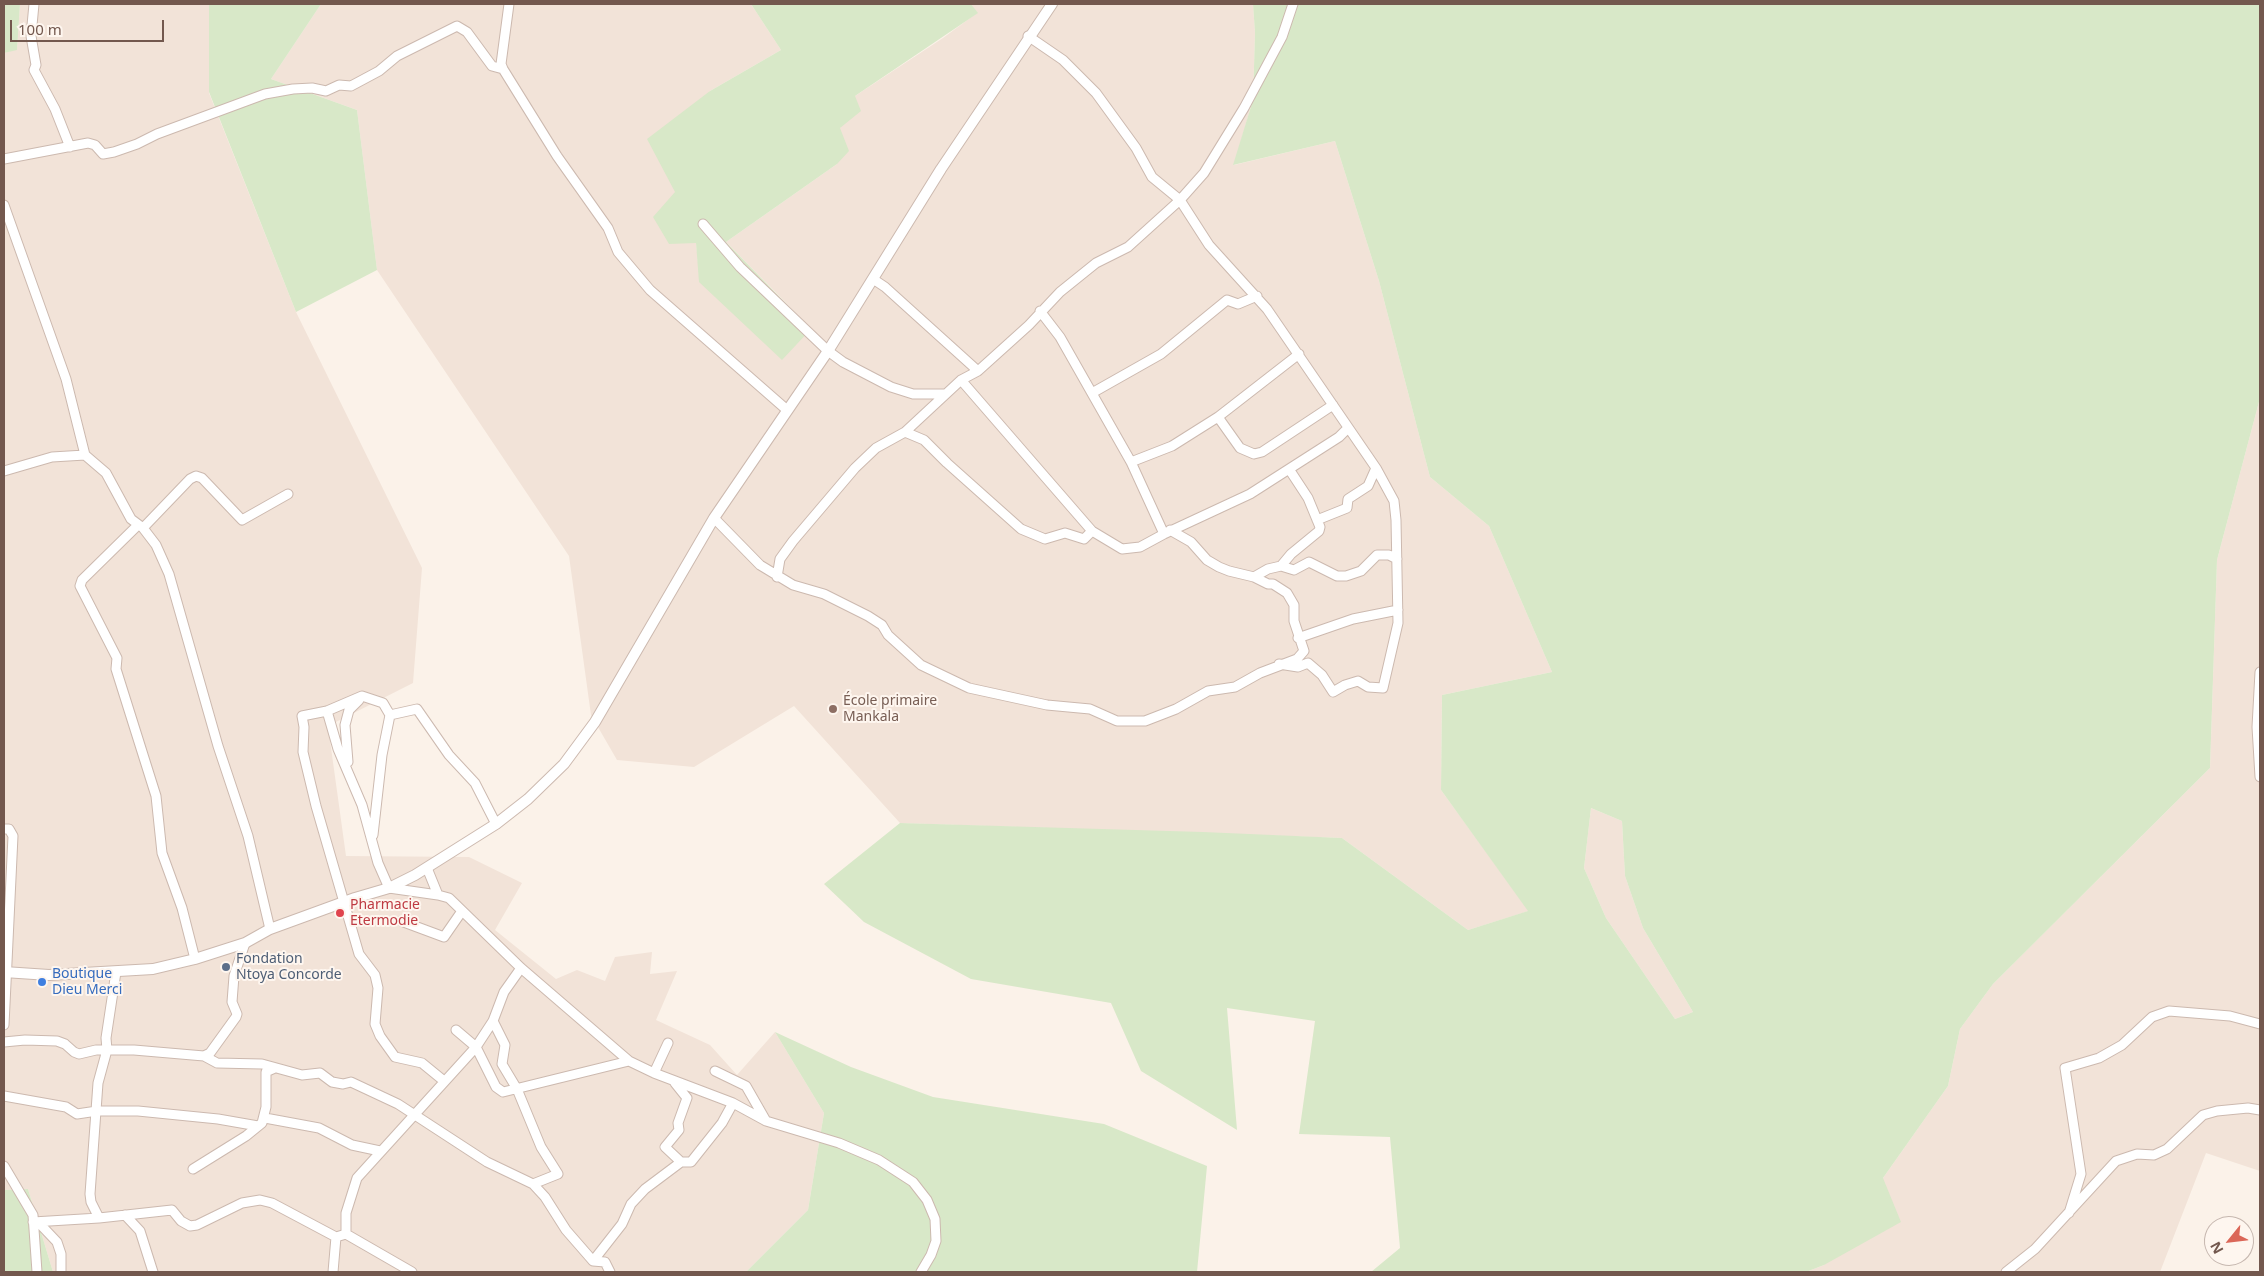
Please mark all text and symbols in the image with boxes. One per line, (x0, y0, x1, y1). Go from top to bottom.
scale bar (12, 10, 166, 42)
text: 100 m (18, 19, 62, 39)
place label: École primaire Mankala (843, 693, 937, 726)
marker: École primaire Mankala (827, 703, 839, 715)
place label: Pharmacie Etermodie (350, 897, 420, 930)
marker: Pharmacie Etermodie (334, 907, 346, 919)
place label: Fondation Ntoya Concorde (236, 951, 342, 984)
marker: Fondation Ntoya Concorde (220, 961, 232, 973)
place label: Boutique Dieu Merci (52, 966, 122, 999)
marker: Boutique Dieu Merci (36, 976, 48, 988)
north arrow (2204, 1216, 2254, 1266)
text: N (2205, 1238, 2227, 1258)

